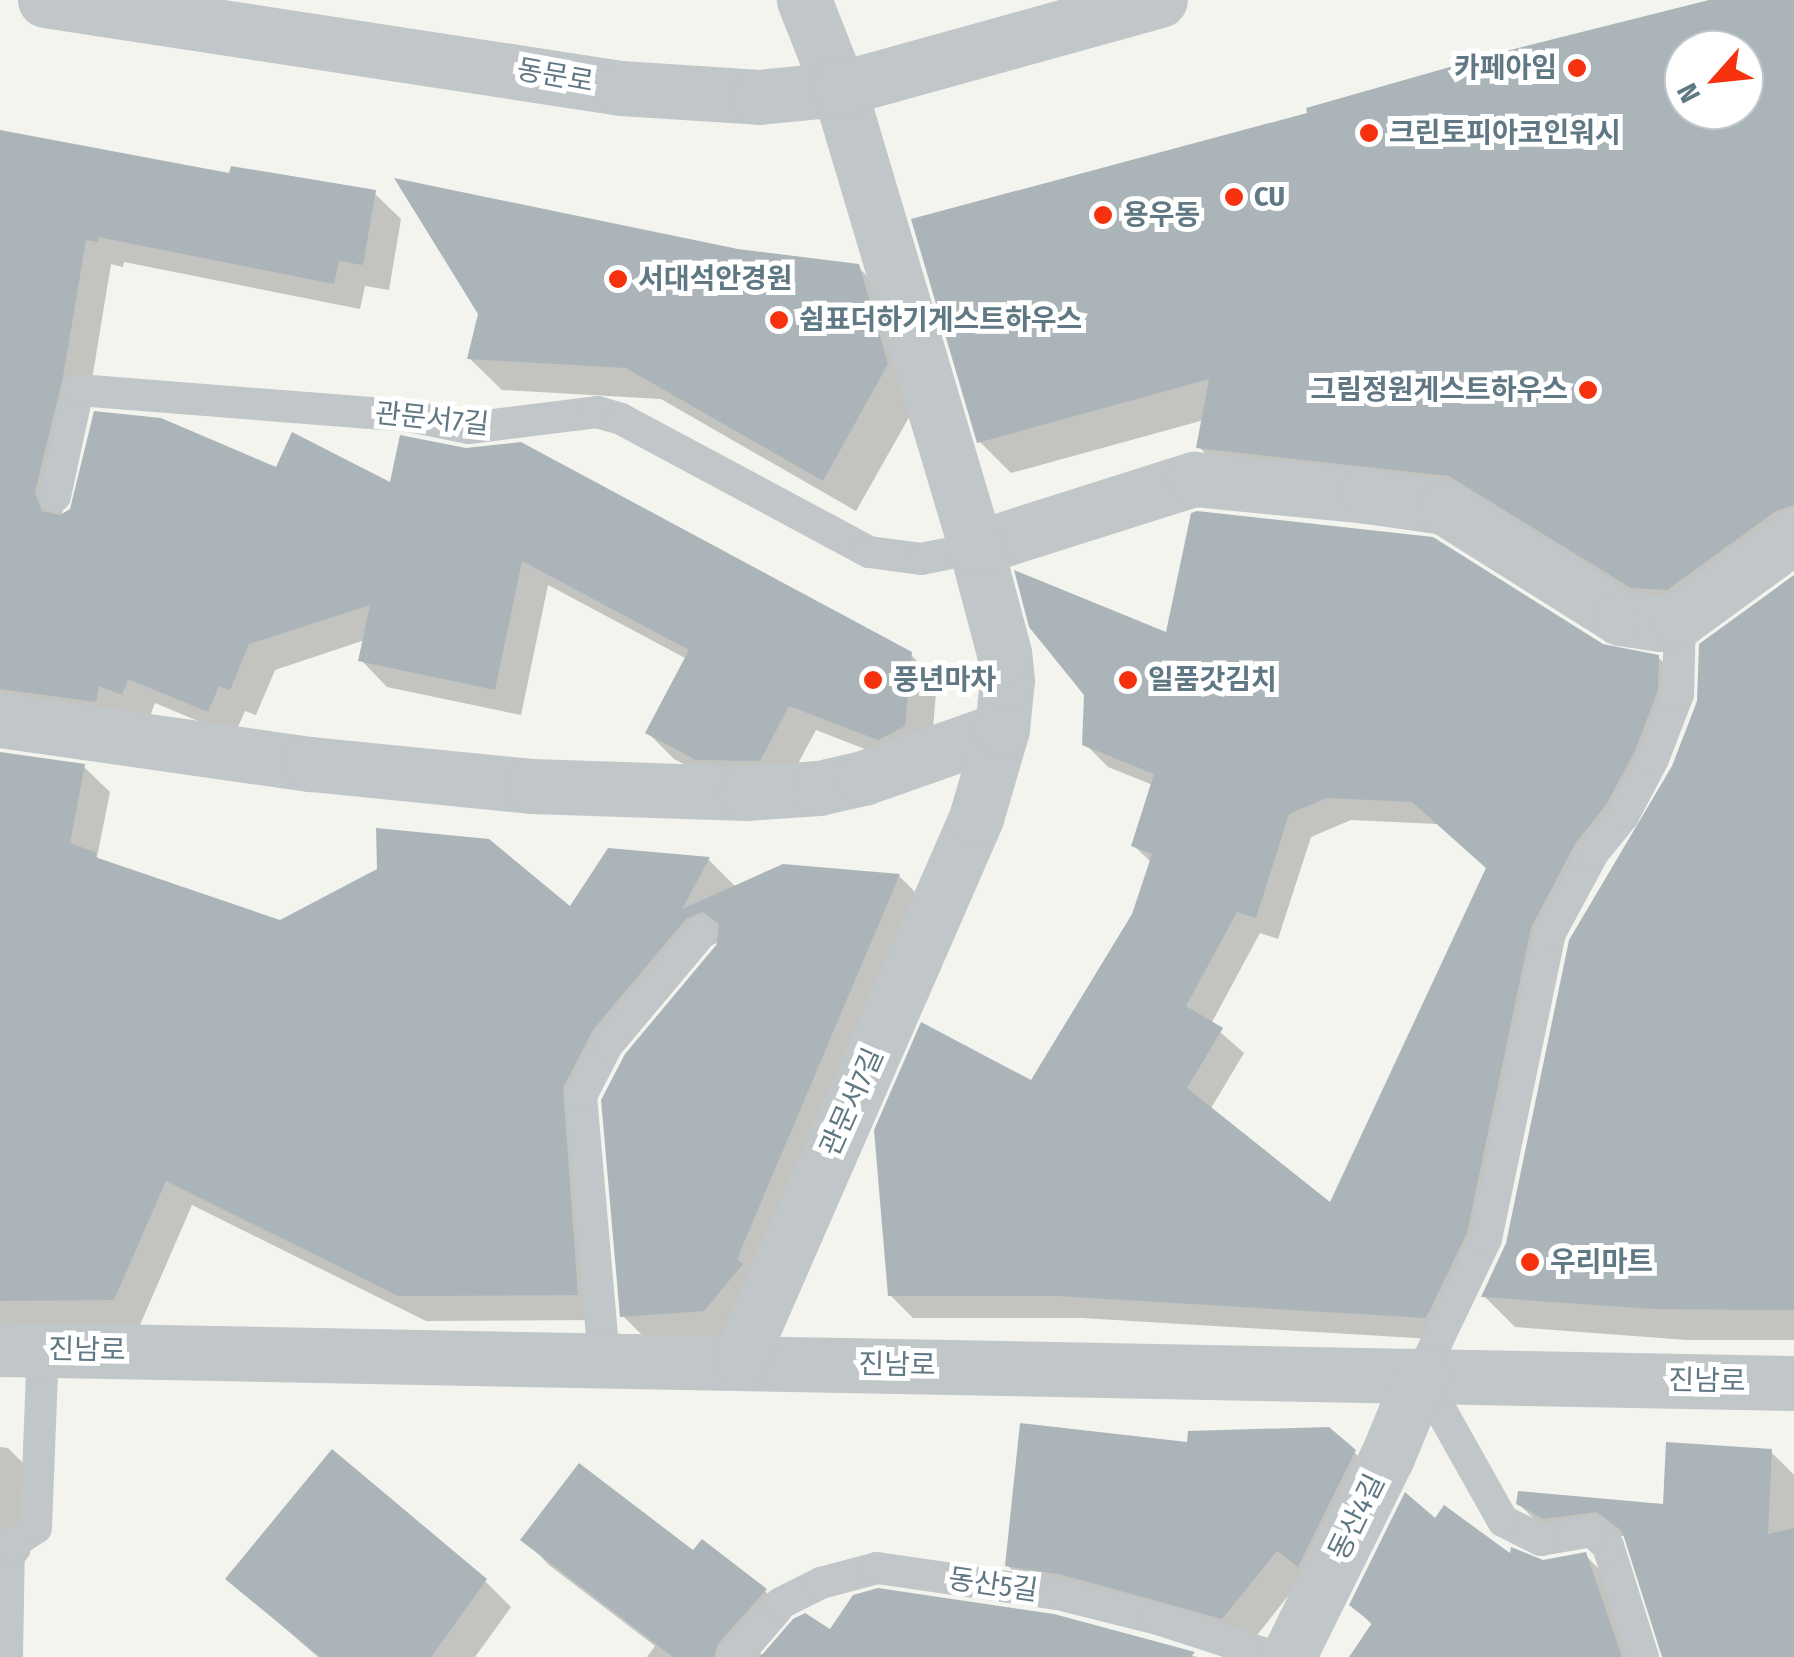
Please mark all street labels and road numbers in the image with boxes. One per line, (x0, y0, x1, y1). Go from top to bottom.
street label: 동문로 (514, 53, 596, 99)
street label: 관문서7길 (373, 396, 491, 442)
street label: 관문서7길 (813, 1043, 891, 1161)
street label: 진남로 (48, 1333, 126, 1367)
street label: 진남로 (858, 1348, 936, 1382)
street label: 진남로 (1668, 1364, 1746, 1398)
street label: 동산4길 (1322, 1469, 1392, 1565)
street label: 동산5길 (946, 1562, 1040, 1608)

